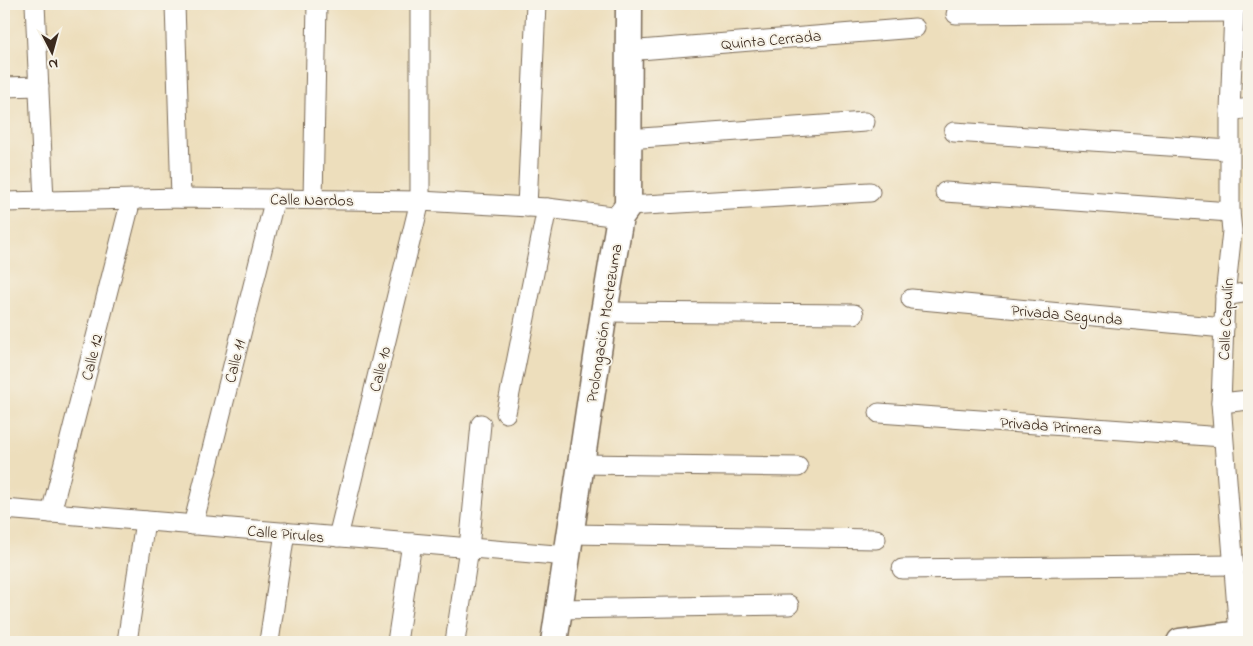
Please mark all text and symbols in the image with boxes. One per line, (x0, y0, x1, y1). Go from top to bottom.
street label: Quinta Cerrada (720, 25, 822, 57)
north arrow (28, 28, 78, 78)
text: N (47, 53, 59, 74)
street label: Calle Nardos (270, 188, 354, 214)
street label: Prolongación Moctezuma (581, 242, 629, 404)
street label: Calle Capulín (1213, 277, 1241, 361)
street label: Privada Segunda (1010, 299, 1124, 333)
street label: Calle 12 (76, 332, 110, 383)
street label: Calle 11 (219, 337, 253, 386)
street label: Calle 10 (364, 344, 398, 395)
street label: Privada Primera (999, 411, 1103, 443)
street label: Calle Pirules (246, 520, 325, 550)

